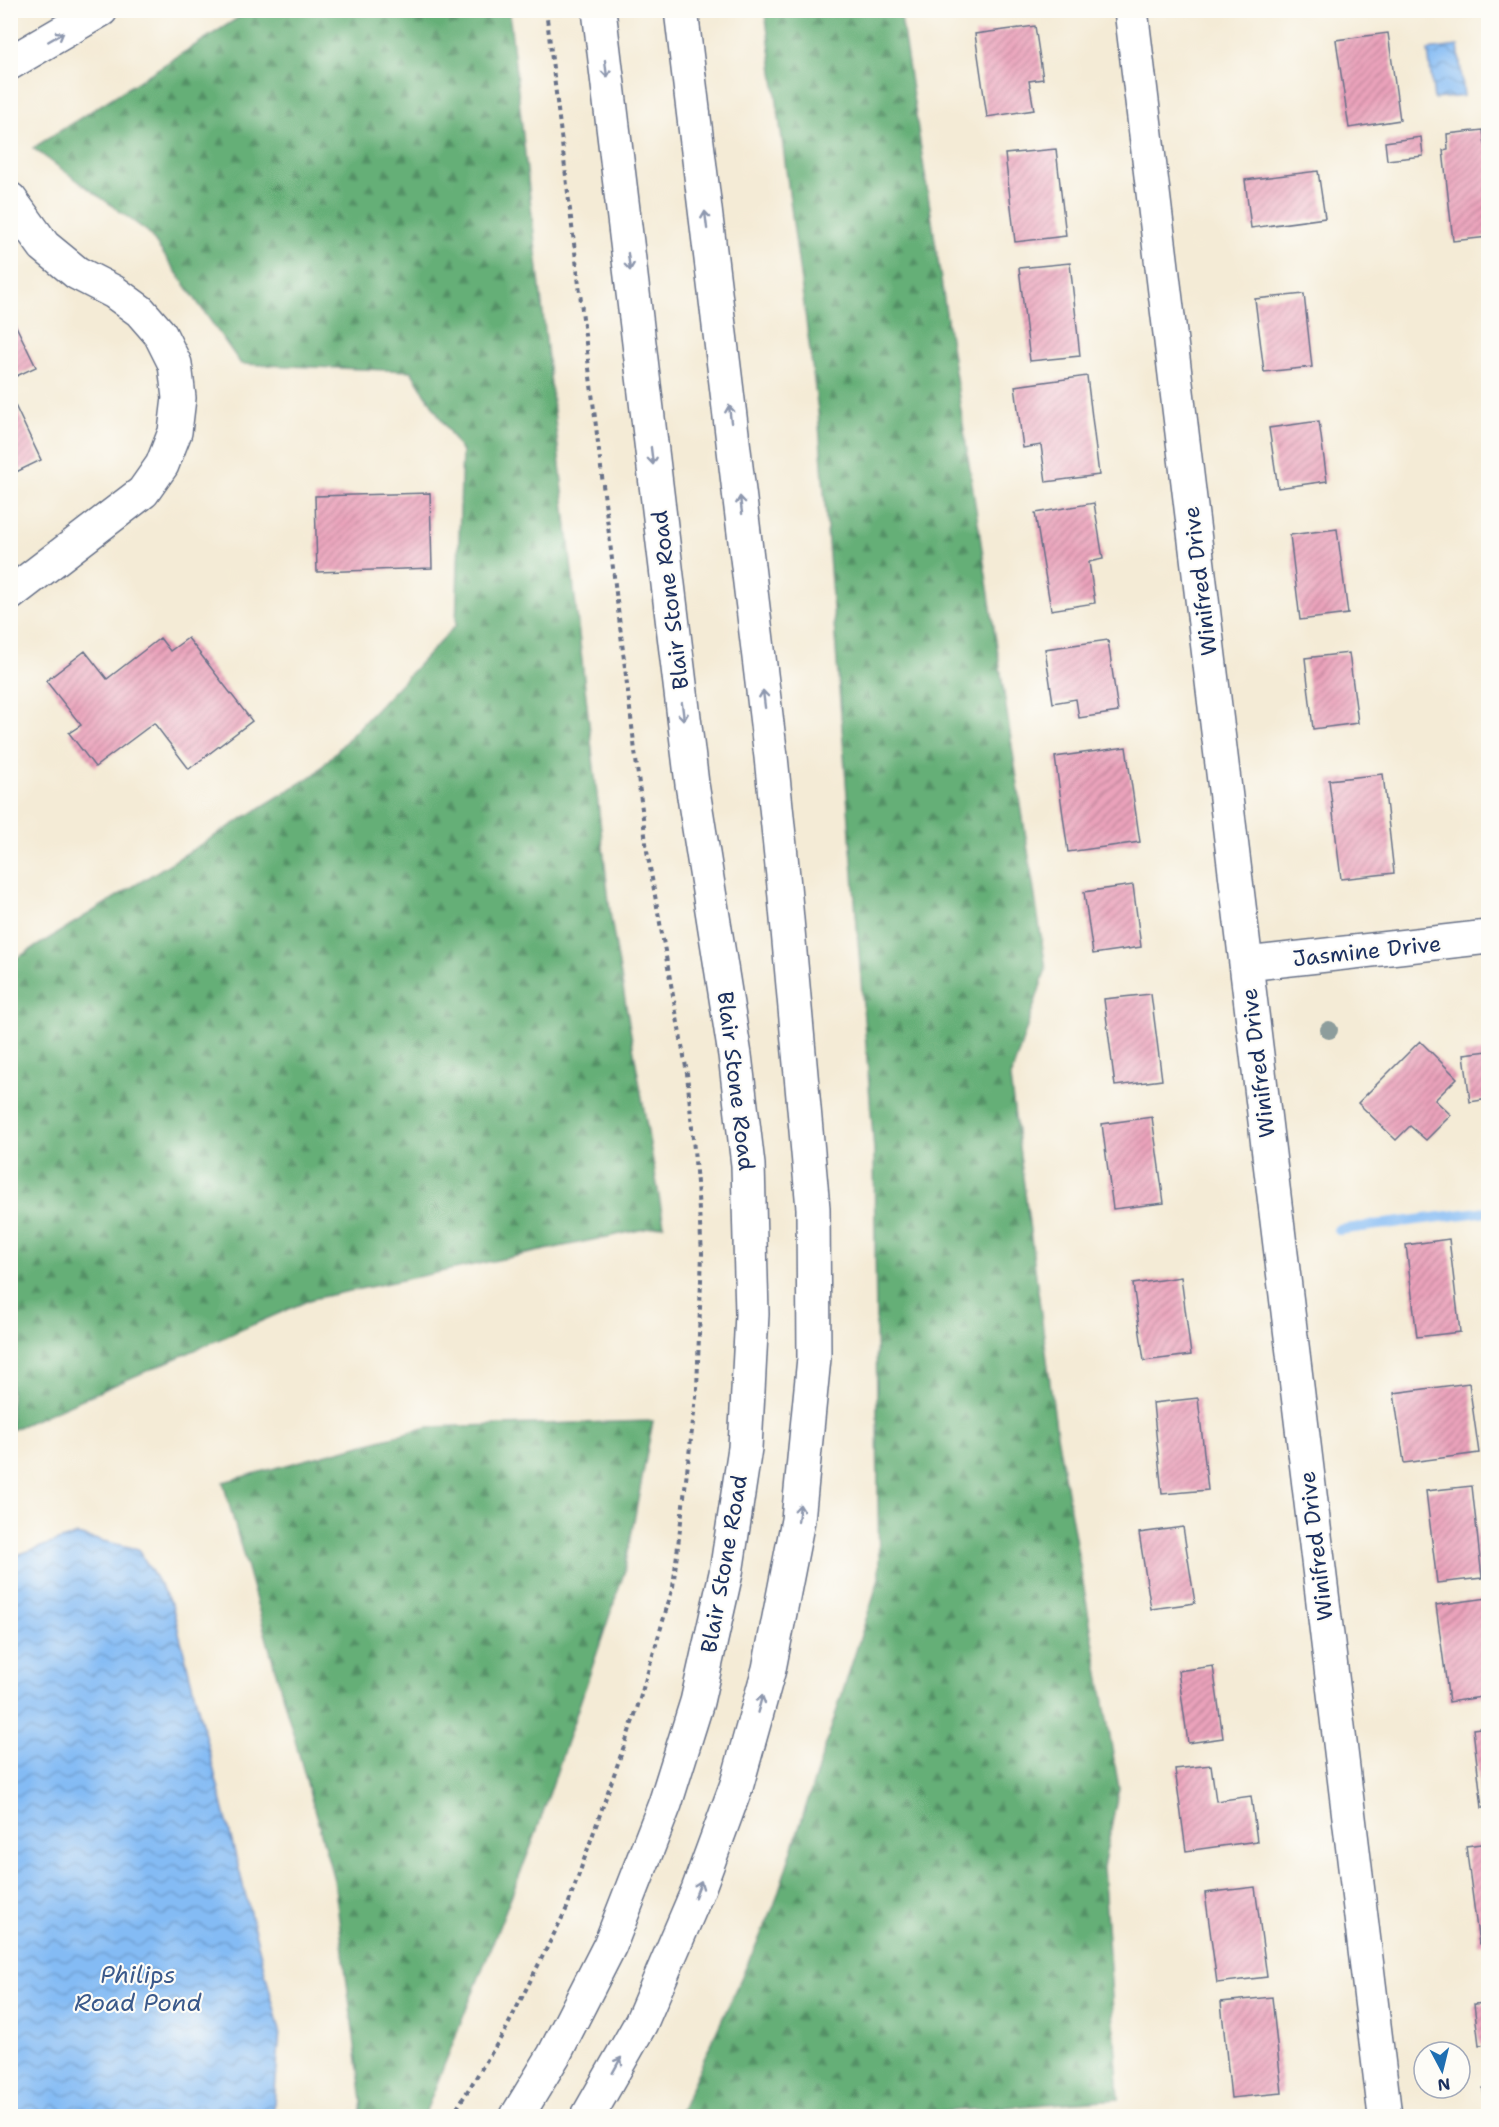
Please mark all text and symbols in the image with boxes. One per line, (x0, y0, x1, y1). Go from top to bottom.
one-way arrow (47, 31, 64, 43)
one-way arrow (601, 58, 612, 78)
one-way arrow (700, 211, 711, 230)
one-way arrow (624, 252, 635, 272)
one-way arrow (724, 404, 735, 424)
one-way arrow (647, 445, 658, 465)
one-way arrow (735, 496, 746, 516)
street label: Winifred Drive (1176, 504, 1224, 658)
street label: Blair Stone Road (645, 509, 695, 691)
one-way arrow (758, 689, 769, 709)
one-way arrow (678, 702, 689, 721)
street label: Jasmine Drive (1291, 929, 1443, 973)
street label: Winifred Drive (1234, 986, 1282, 1140)
street label: Blair Stone Road (711, 990, 761, 1172)
street label: Winifred Drive (1292, 1469, 1340, 1623)
street label: Blair Stone Road (694, 1473, 754, 1655)
one-way arrow (794, 1503, 805, 1523)
one-way arrow (754, 1694, 766, 1713)
one-way arrow (694, 1880, 705, 1898)
water label: Philips Road Pond (74, 1959, 202, 2019)
north arrow (1412, 2040, 1472, 2100)
one-way arrow (612, 2057, 623, 2075)
text: N (1436, 2073, 1451, 2096)

